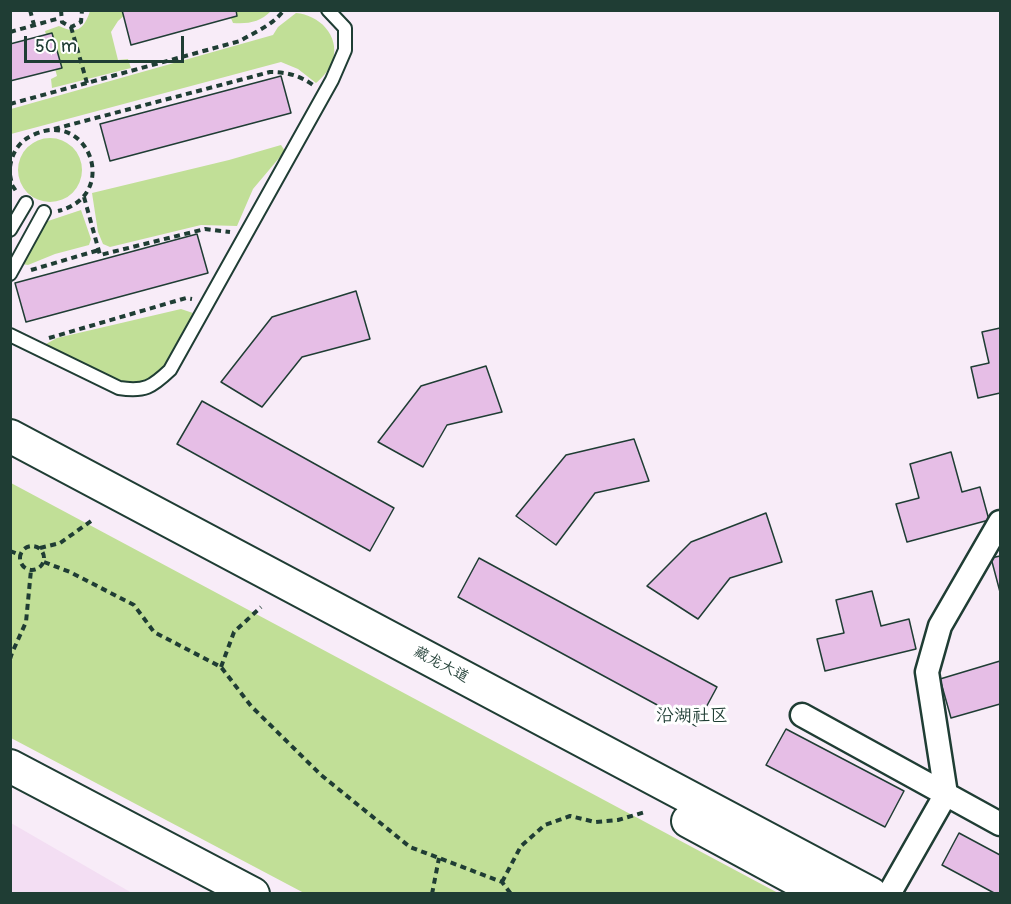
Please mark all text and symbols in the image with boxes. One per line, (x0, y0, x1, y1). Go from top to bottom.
scale bar (27, 24, 188, 62)
text: 50 m (35, 35, 77, 58)
street label: 藏龙大道 (410, 643, 472, 687)
district label: 沿湖社区 (656, 705, 728, 727)

